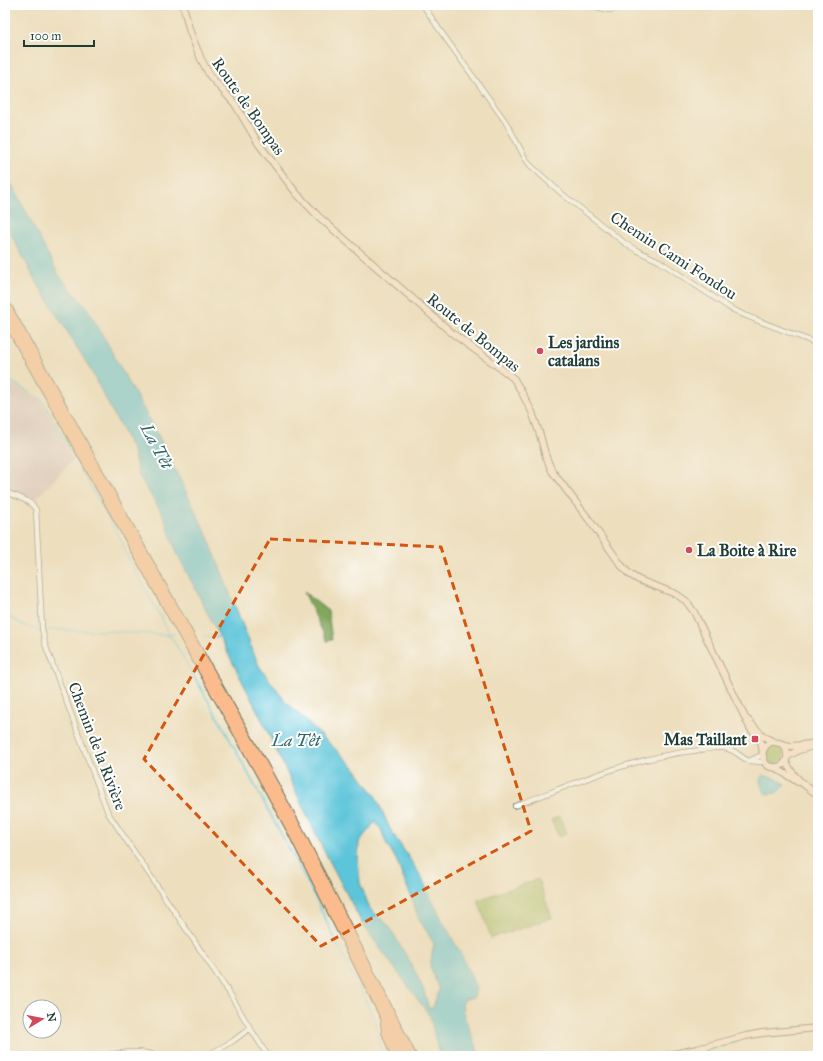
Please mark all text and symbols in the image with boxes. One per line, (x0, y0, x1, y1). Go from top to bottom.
scale bar (24, 22, 94, 48)
text: 100 m (30, 29, 61, 43)
street label: Route de Bompas (208, 54, 289, 159)
street label: Chemin Cami Fondou (607, 207, 741, 304)
street label: Route de Bompas (423, 289, 524, 376)
place label: Les jardins catalans (548, 333, 619, 370)
marker: Les jardins catalans (535, 346, 545, 356)
water label: La Têt (135, 419, 178, 474)
place label: La Boite à Rire (697, 541, 797, 560)
marker: La Boite à Rire (684, 545, 694, 555)
street label: Chemin de la Rivière (64, 679, 131, 813)
water label: La Têt (271, 730, 322, 751)
place label: Mas Taillant (664, 730, 747, 749)
marker: Mas Taillant (750, 734, 760, 744)
north arrow (22, 999, 62, 1039)
text: N (44, 1012, 59, 1024)

